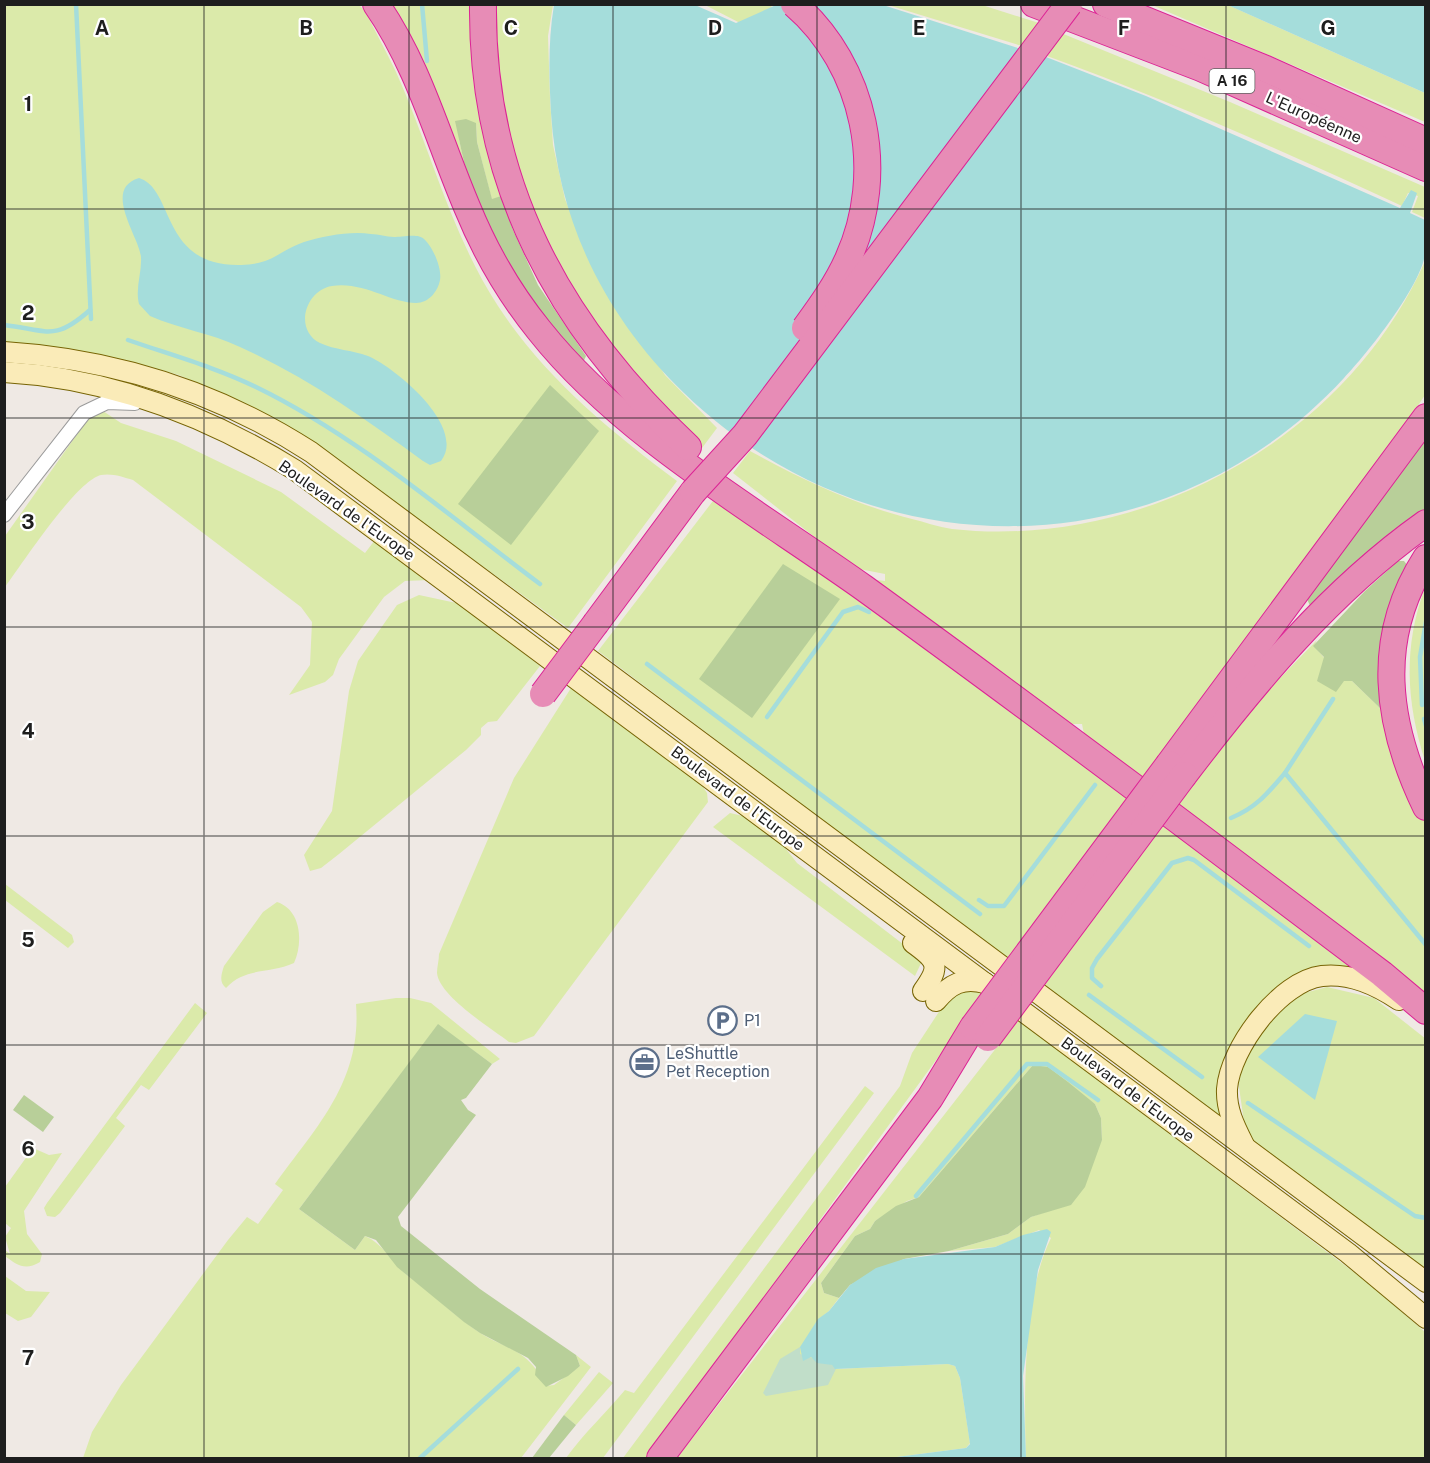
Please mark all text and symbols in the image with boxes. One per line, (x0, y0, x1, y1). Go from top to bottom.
text: A (95, 16, 109, 40)
text: B (299, 16, 313, 40)
text: C (504, 16, 518, 40)
text: D (708, 16, 722, 40)
text: E (913, 16, 925, 40)
text: F (1118, 16, 1130, 40)
text: G (1320, 16, 1336, 40)
road number: A 16 (1210, 69, 1254, 93)
street label: L'Européenne (1263, 88, 1365, 147)
text: 1 (24, 92, 32, 116)
text: 2 (22, 301, 34, 325)
street label: Boulevard de l'Europe (275, 456, 419, 565)
text: 3 (21, 510, 35, 534)
text: 4 (21, 719, 35, 743)
street label: Boulevard de l'Europe (667, 742, 808, 855)
text: 5 (21, 928, 35, 952)
parking icon: P1 (707, 1004, 739, 1036)
place label: P1 (744, 1011, 761, 1030)
street label: Boulevard de l'Europe (1057, 1033, 1198, 1146)
place label: LeShuttle Pet Reception (666, 1044, 770, 1081)
office icon: LeShuttle Pet Reception (629, 1046, 661, 1078)
text: 6 (21, 1137, 35, 1161)
text: 7 (22, 1346, 34, 1370)

